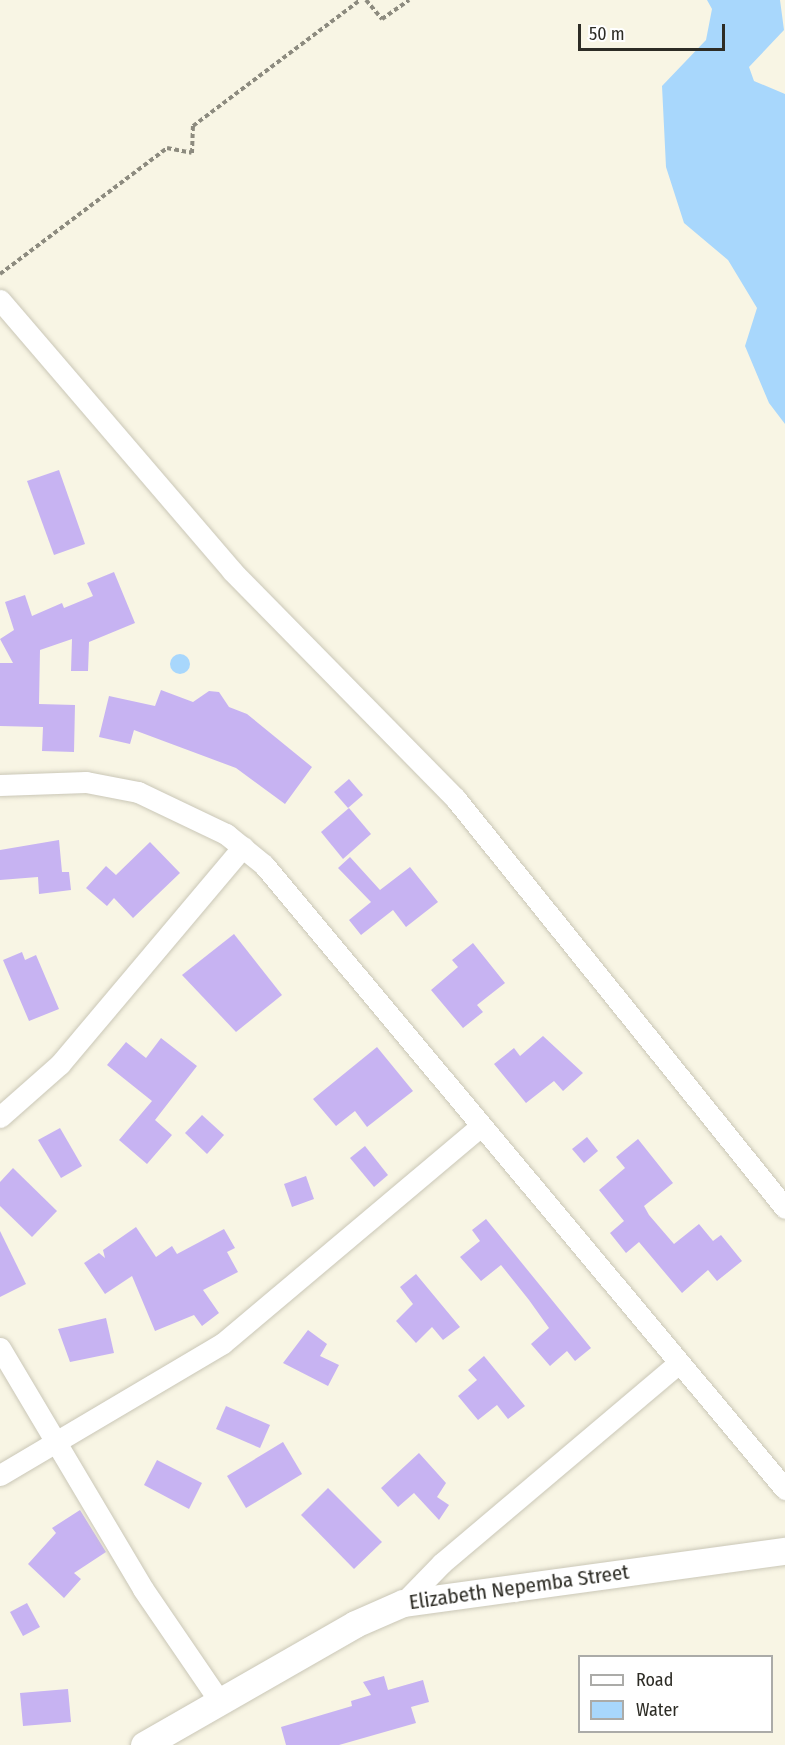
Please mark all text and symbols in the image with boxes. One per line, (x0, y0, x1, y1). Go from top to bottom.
scale bar (581, 12, 728, 50)
text: 50 m (589, 23, 625, 45)
street label: Elizabeth Nepemba Street (407, 1559, 631, 1615)
legend (578, 1655, 773, 1733)
text: Road (636, 1669, 673, 1691)
text: Water (636, 1699, 679, 1721)

